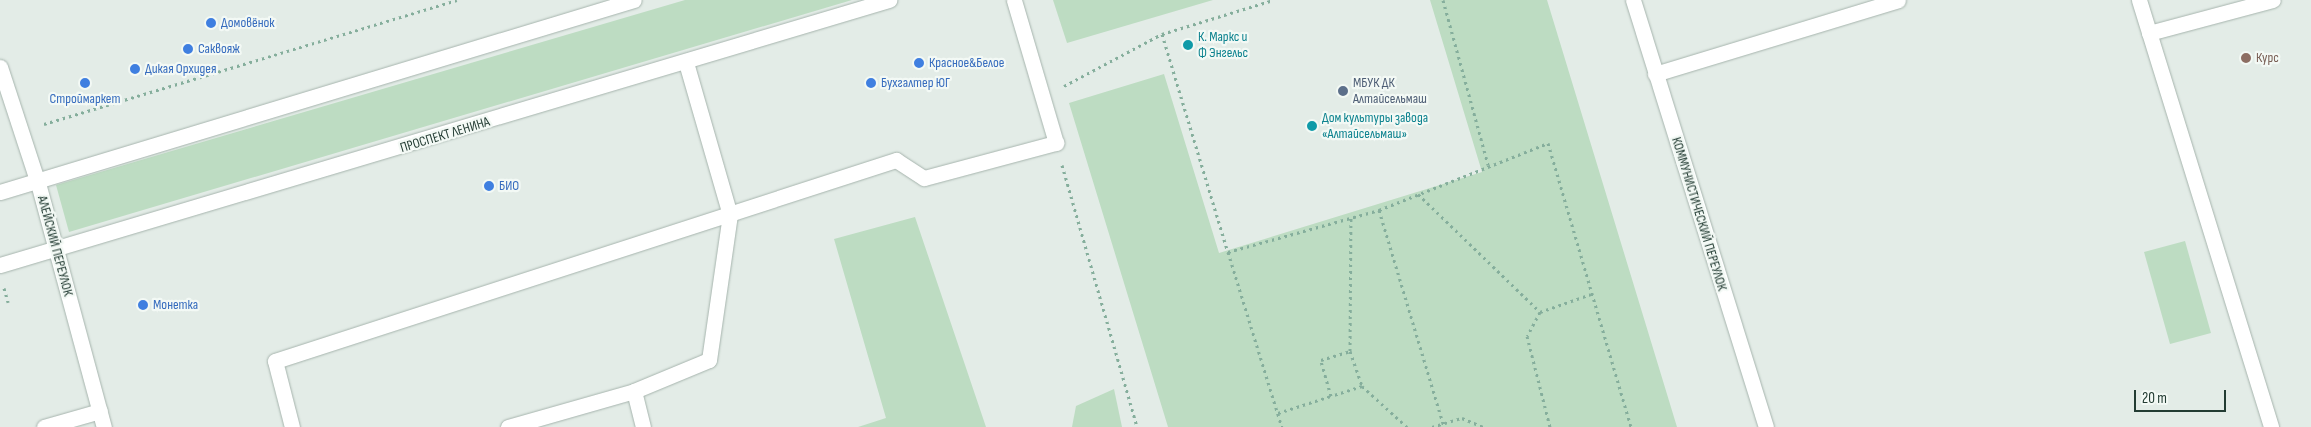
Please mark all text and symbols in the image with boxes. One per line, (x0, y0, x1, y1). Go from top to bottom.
place label: Домовёнок (221, 15, 275, 31)
marker: Домовёнок (205, 17, 217, 29)
place label: К. Маркс и Ф Энгельс (1198, 29, 1248, 62)
marker: К. Маркс и Ф Энгельс (1182, 39, 1194, 51)
place label: Саквояж (198, 41, 240, 57)
marker: Саквояж (182, 43, 194, 55)
place label: Курс (2256, 50, 2279, 66)
marker: Курс (2240, 52, 2252, 64)
place label: Красное&Белое (929, 55, 1004, 71)
marker: Красное&Белое (913, 57, 925, 69)
place label: Дикая Орхидея (145, 61, 216, 77)
marker: Дикая Орхидея (129, 63, 141, 75)
place label: Бухгалтер ЮГ (881, 75, 950, 91)
place label: МБУК ДК Алтайсельмаш (1353, 75, 1427, 108)
marker: Строймаркет (79, 77, 91, 89)
marker: Бухгалтер ЮГ (865, 77, 877, 89)
marker: МБУК ДК Алтайсельмаш (1337, 85, 1349, 97)
place label: Строймаркет (50, 91, 120, 107)
place label: Дом культуры завода «Алтайсельмаш» (1322, 110, 1428, 142)
street label: ПРОСПЕКТ ЛЕНИНА (398, 113, 492, 157)
marker: Дом культуры завода «Алтайсельмаш» (1306, 120, 1318, 132)
street label: КОММУНИСТИЧЕСКИЙ ПЕРЕУЛОК (1668, 135, 1730, 293)
place label: БИО (499, 178, 519, 194)
marker: БИО (483, 180, 495, 192)
street label: АЛЕЙСКИЙ ПЕРЕУЛОК (34, 194, 76, 298)
place label: Монетка (153, 297, 198, 313)
marker: Монетка (137, 299, 149, 311)
scale bar (2136, 380, 2228, 412)
text: 20 m (2142, 389, 2167, 408)

